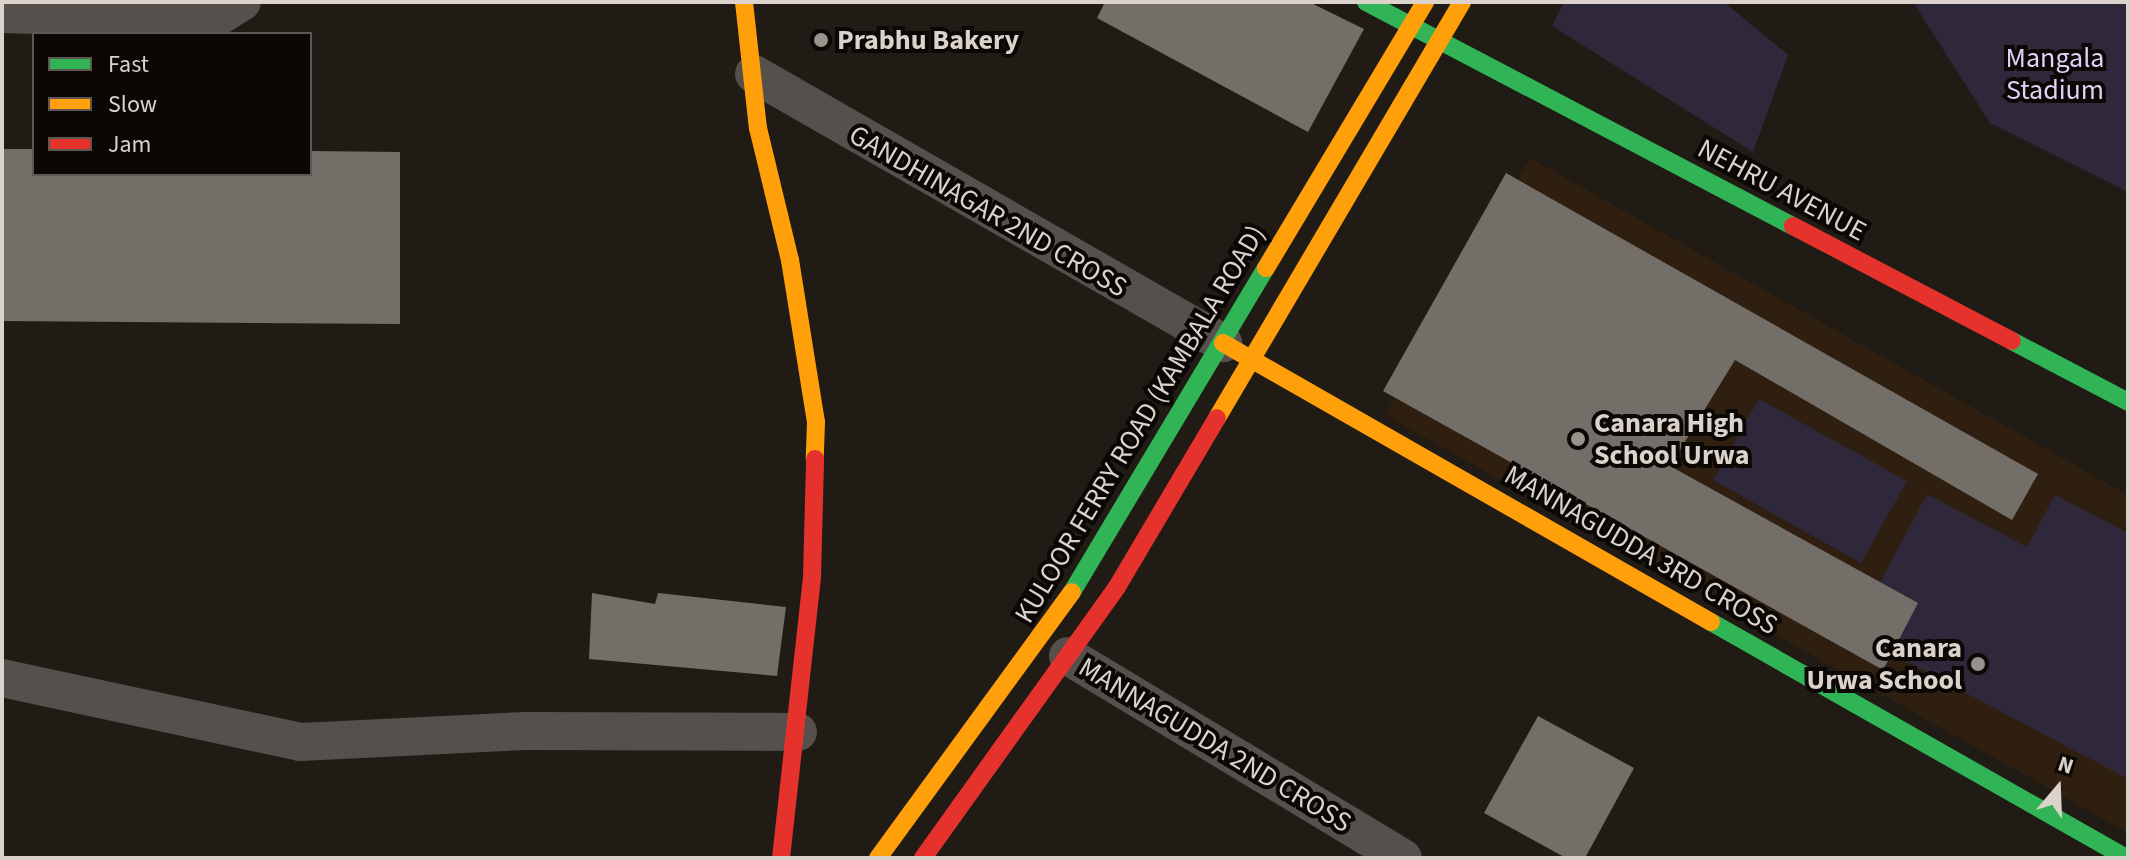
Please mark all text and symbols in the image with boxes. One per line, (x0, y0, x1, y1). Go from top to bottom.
place label: Prabhu Bakery (837, 23, 1019, 57)
marker: Prabhu Bakery (812, 31, 830, 49)
legend (32, 32, 312, 176)
park label: Mangala Stadium (2006, 41, 2104, 107)
text: Fast (108, 47, 149, 82)
text: Slow (108, 87, 157, 122)
street label: GANDHINAGAR 2ND CROSS (843, 118, 1133, 304)
text: Jam (108, 127, 152, 162)
street label: NEHRU AVENUE (1692, 132, 1872, 248)
street label: KULOOR FERRY ROAD (KAMBALA ROAD) (1008, 219, 1272, 629)
place label: Canara High School Urwa (1594, 406, 1749, 472)
marker: Canara High School Urwa (1569, 430, 1587, 448)
street label: MANNAGUDDA 3RD CROSS (1498, 458, 1784, 642)
place label: Canara Urwa School (1807, 631, 1962, 697)
street label: MANNAGUDDA 2ND CROSS (1073, 650, 1357, 840)
marker: Canara Urwa School (1969, 655, 1987, 673)
north arrow (2018, 748, 2098, 828)
text: N (2054, 748, 2078, 783)

